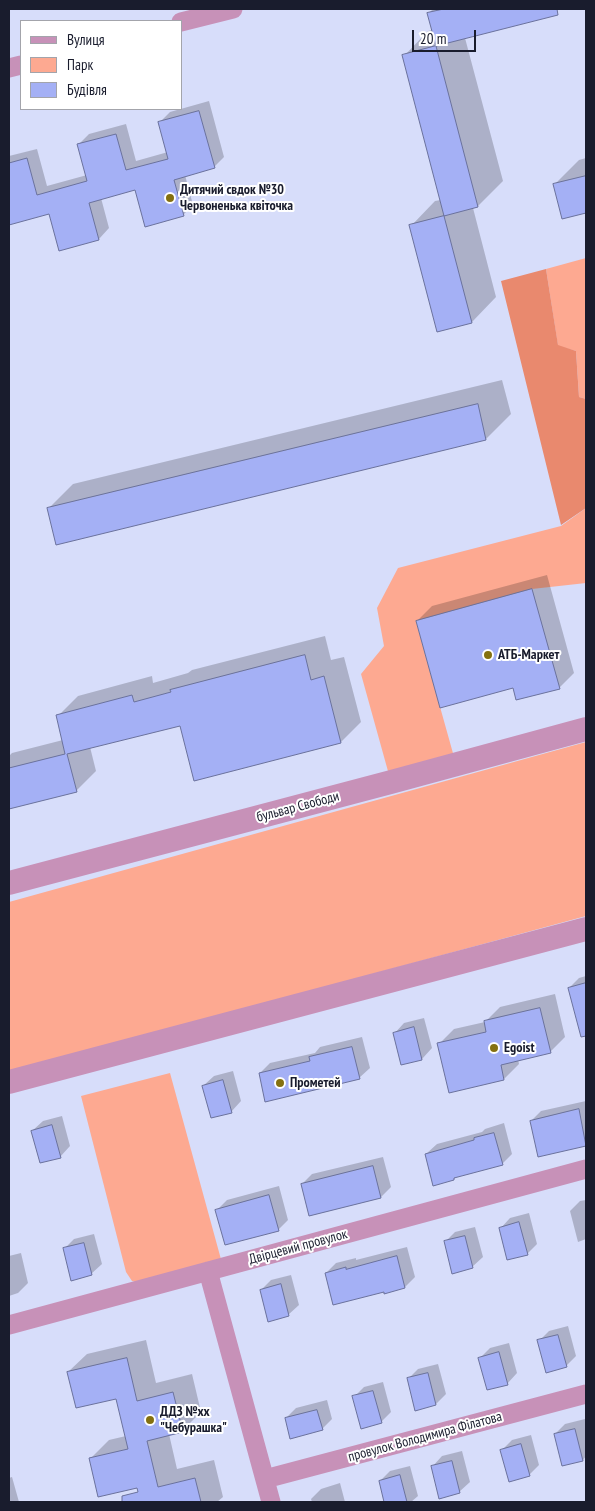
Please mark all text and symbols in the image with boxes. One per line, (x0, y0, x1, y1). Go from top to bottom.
legend (20, 20, 182, 110)
scale bar (415, 20, 479, 52)
text: 20 m (420, 29, 446, 48)
text: Вулиця (67, 30, 105, 49)
text: Парк (67, 55, 93, 74)
text: Будівля (67, 80, 107, 99)
place label: Дитячий свдок №30 Червоненька квіточка (180, 182, 293, 214)
marker: Дитячий свдок №30 Червоненька квіточка (164, 192, 176, 204)
place label: АТБ-Маркет (498, 647, 559, 663)
marker: АТБ-Маркет (482, 649, 494, 661)
street label: бульвар Свободи (255, 788, 341, 826)
place label: Egoist (504, 1040, 535, 1056)
marker: Egoist (488, 1042, 500, 1054)
place label: Прометей (290, 1075, 341, 1091)
marker: Прометей (274, 1077, 286, 1089)
street label: Двірцевий провулок (247, 1226, 349, 1268)
place label: ДДЗ №хх "Чебурашка" (160, 1404, 227, 1436)
street label: провулок Володимира Філатова (346, 1408, 504, 1466)
marker: ДДЗ №хх "Чебурашка" (144, 1414, 156, 1426)

